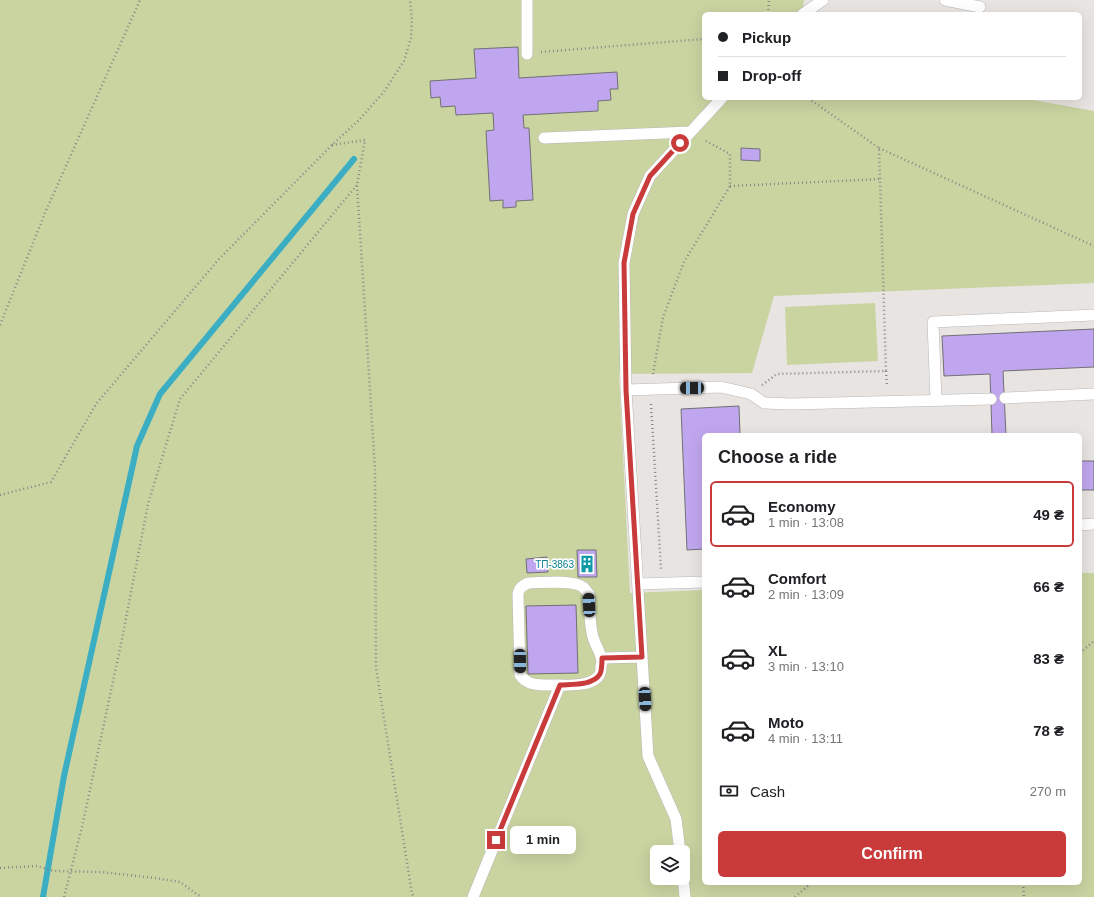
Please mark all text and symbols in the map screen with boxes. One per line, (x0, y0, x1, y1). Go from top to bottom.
text: Pickup (742, 29, 791, 46)
text: Drop-off (742, 67, 801, 84)
route start (671, 134, 689, 152)
car (680, 382, 704, 394)
text: Choose a ride (718, 447, 837, 467)
icon: car (720, 496, 756, 532)
text: Economy (768, 498, 836, 515)
text: 49 ₴ (1033, 506, 1064, 523)
text: 1 min · 13:08 (768, 515, 844, 530)
building icon: ТП-3863 (577, 554, 597, 574)
place label: ТП-3863 (535, 559, 574, 570)
icon: car (720, 568, 756, 604)
text: Comfort (768, 570, 826, 587)
text: 66 ₴ (1033, 578, 1064, 595)
text: 2 min · 13:09 (768, 587, 844, 602)
car (582, 593, 596, 617)
icon: car (720, 640, 756, 676)
text: XL (768, 642, 787, 659)
car (514, 649, 526, 673)
text: 83 ₴ (1033, 650, 1064, 667)
text: 3 min · 13:10 (768, 659, 844, 674)
car (638, 687, 652, 711)
icon: car (720, 712, 756, 748)
text: Moto (768, 714, 804, 731)
text: 78 ₴ (1033, 722, 1064, 739)
text: 4 min · 13:11 (768, 731, 843, 746)
icon: cash (718, 780, 740, 802)
text: Cash (750, 783, 785, 800)
text: 270 m (1030, 784, 1066, 799)
callout: 1 min (510, 826, 576, 854)
route end (487, 831, 505, 849)
button: Confirm (718, 831, 1066, 877)
text: 1 min (526, 832, 560, 847)
map controls (650, 845, 690, 885)
button: layers (650, 845, 690, 885)

